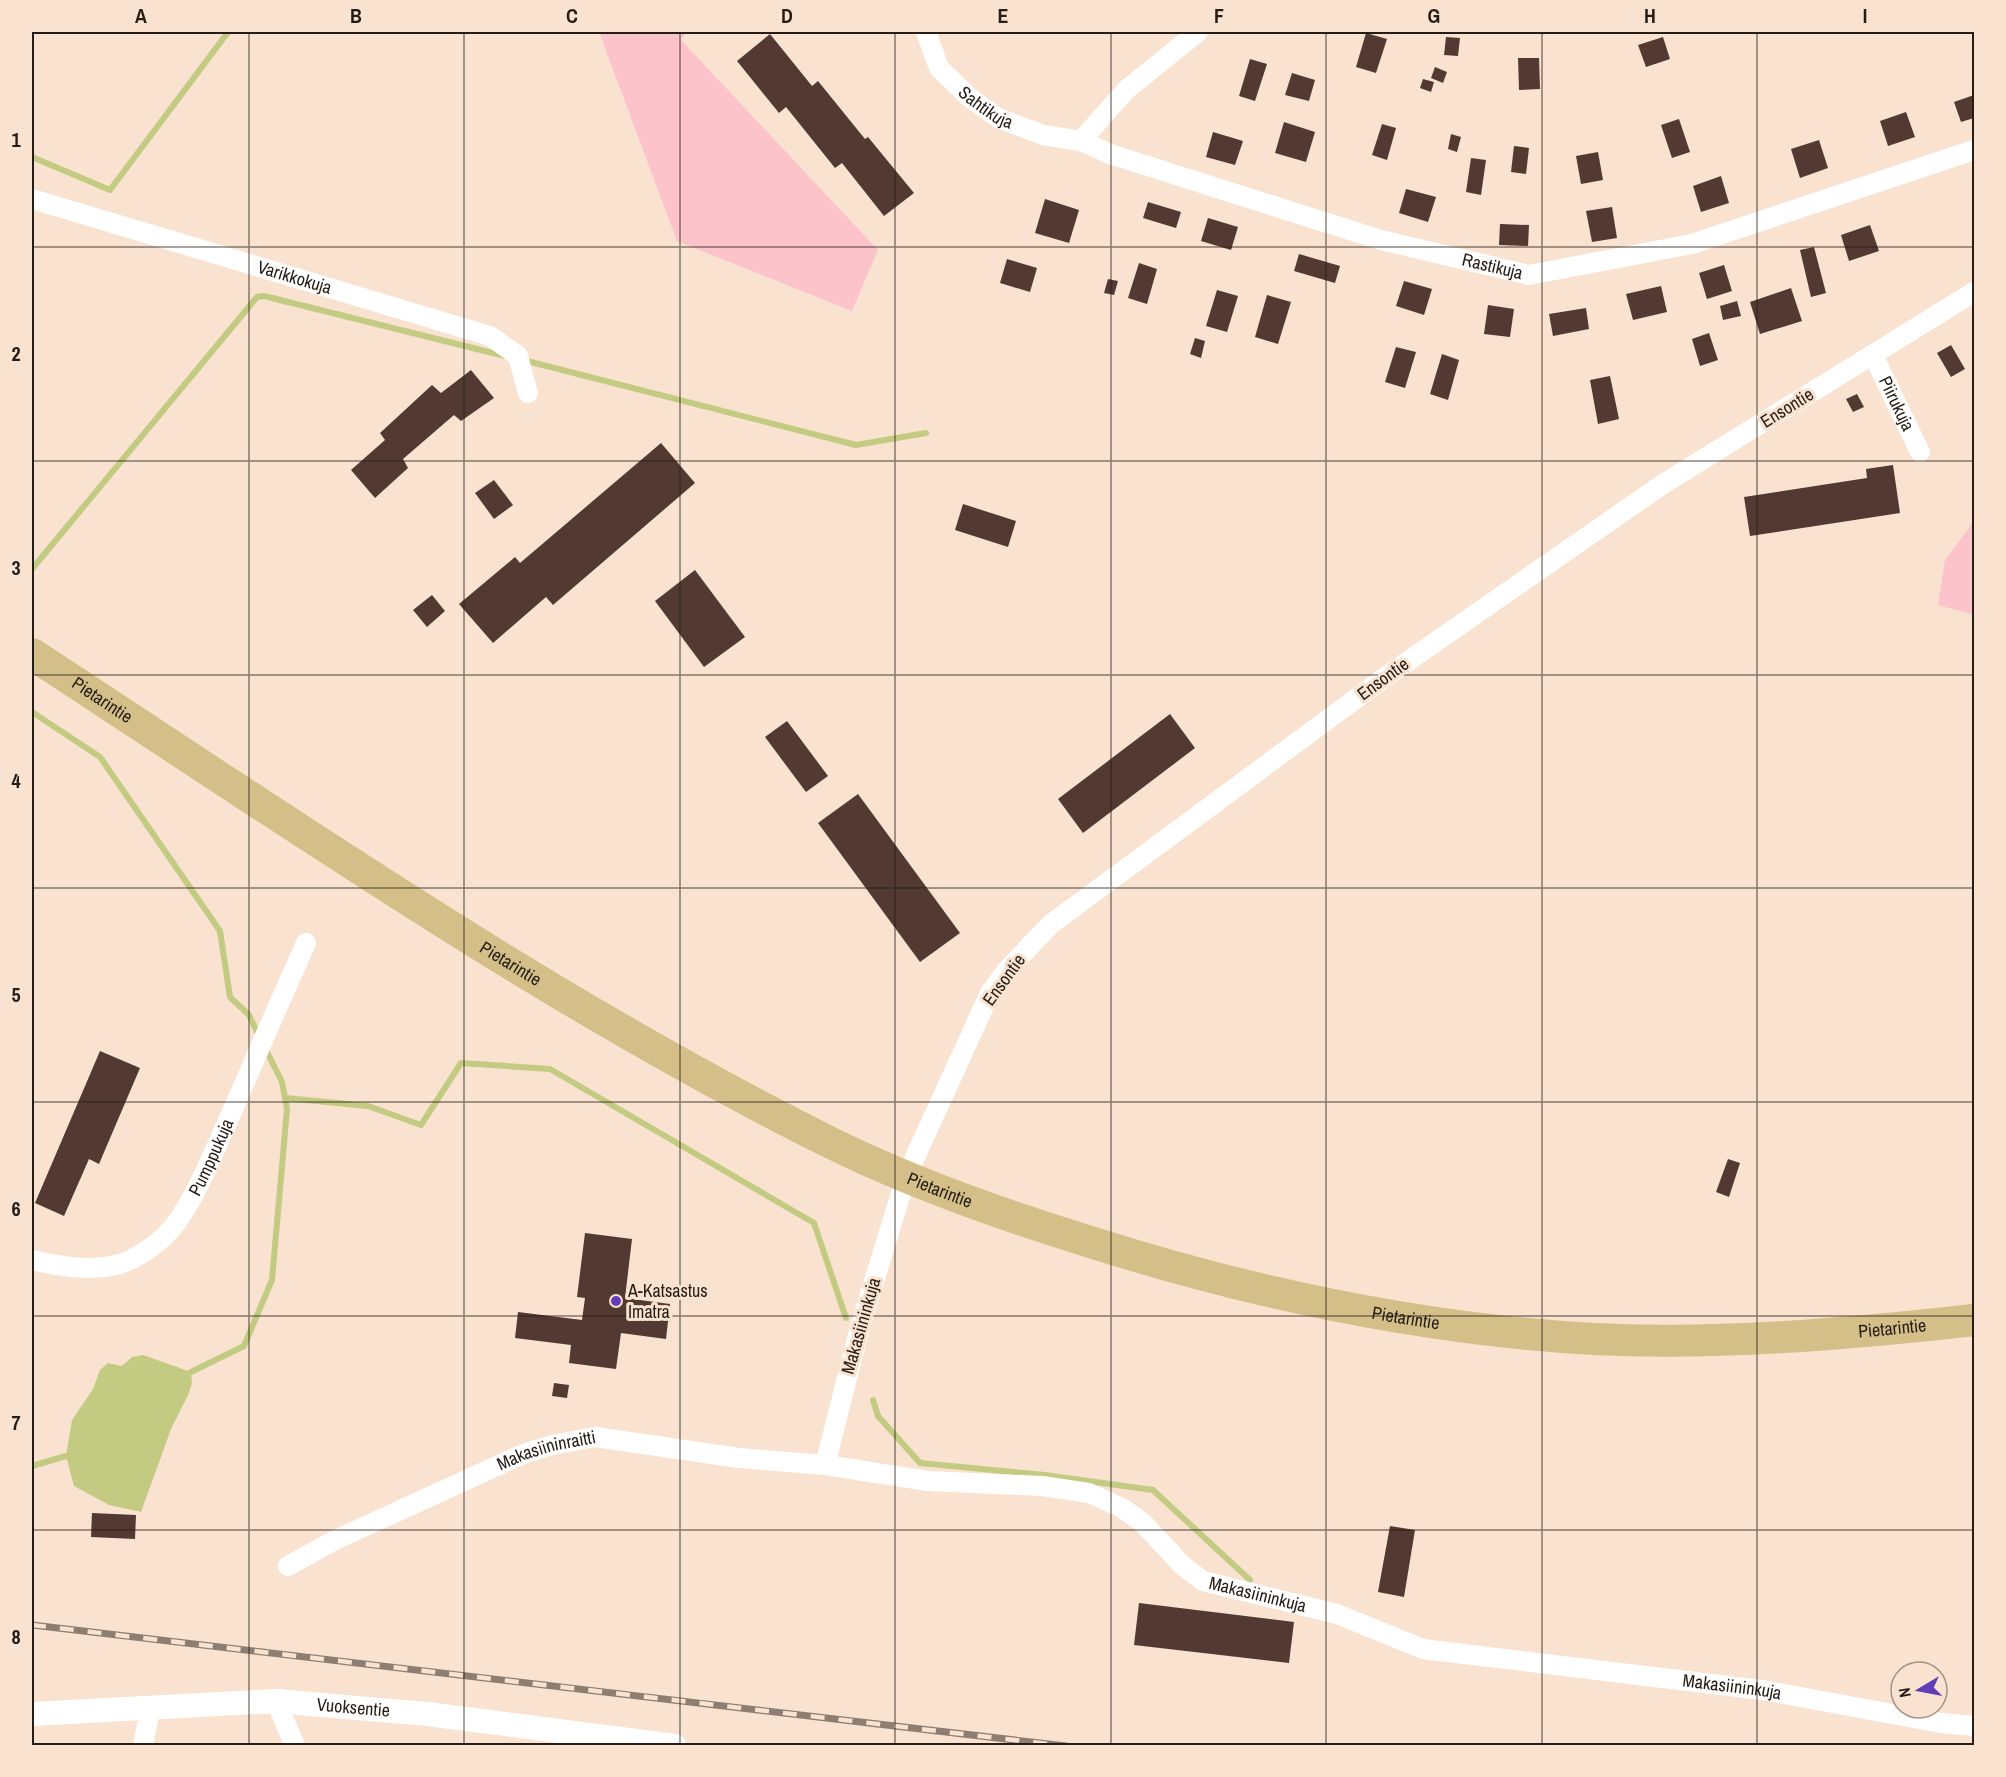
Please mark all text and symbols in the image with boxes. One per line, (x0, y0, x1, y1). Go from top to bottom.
text: A (135, 2, 147, 29)
text: B (350, 2, 362, 29)
text: C (566, 2, 578, 29)
text: D (781, 2, 793, 29)
text: E (998, 2, 1009, 29)
text: F (1214, 2, 1224, 29)
text: G (1428, 2, 1440, 29)
text: H (1644, 2, 1656, 29)
text: I (1863, 2, 1867, 29)
street label: Sahtikuja (953, 80, 1017, 135)
text: 1 (11, 126, 21, 153)
street label: Rastikuja (1460, 247, 1525, 285)
street label: Varikkokuja (255, 254, 335, 300)
text: 2 (11, 340, 21, 367)
street label: Piirukuja (1873, 372, 1921, 435)
street label: Ensontie (1755, 382, 1818, 434)
text: 3 (11, 554, 21, 581)
street label: Ensontie (1352, 651, 1414, 706)
street label: Pietarintie (67, 670, 138, 729)
text: 4 (11, 767, 21, 794)
street label: Pietarintie (475, 935, 546, 992)
street label: Ensontie (976, 949, 1031, 1011)
text: 5 (11, 981, 21, 1008)
street label: Pumppukuja (182, 1115, 239, 1200)
street label: Pietarintie (903, 1166, 976, 1214)
text: 6 (11, 1195, 21, 1222)
street label: Makasiininkuja (835, 1275, 886, 1377)
place label: A-Katsastus Imatra (627, 1278, 708, 1324)
marker: A-Katsastus Imatra (609, 1294, 623, 1308)
street label: Pietarintie (1370, 1300, 1441, 1335)
street label: Pietarintie (1857, 1312, 1927, 1344)
text: 7 (11, 1409, 21, 1436)
street label: Makasiininraitti (493, 1424, 598, 1476)
street label: Makasiininkuja (1206, 1570, 1309, 1618)
text: 8 (11, 1623, 21, 1650)
north arrow (1889, 1660, 1949, 1720)
street label: Makasiininkuja (1681, 1668, 1784, 1705)
text: N (1893, 1686, 1916, 1699)
street label: Vuoksentie (316, 1692, 391, 1723)

